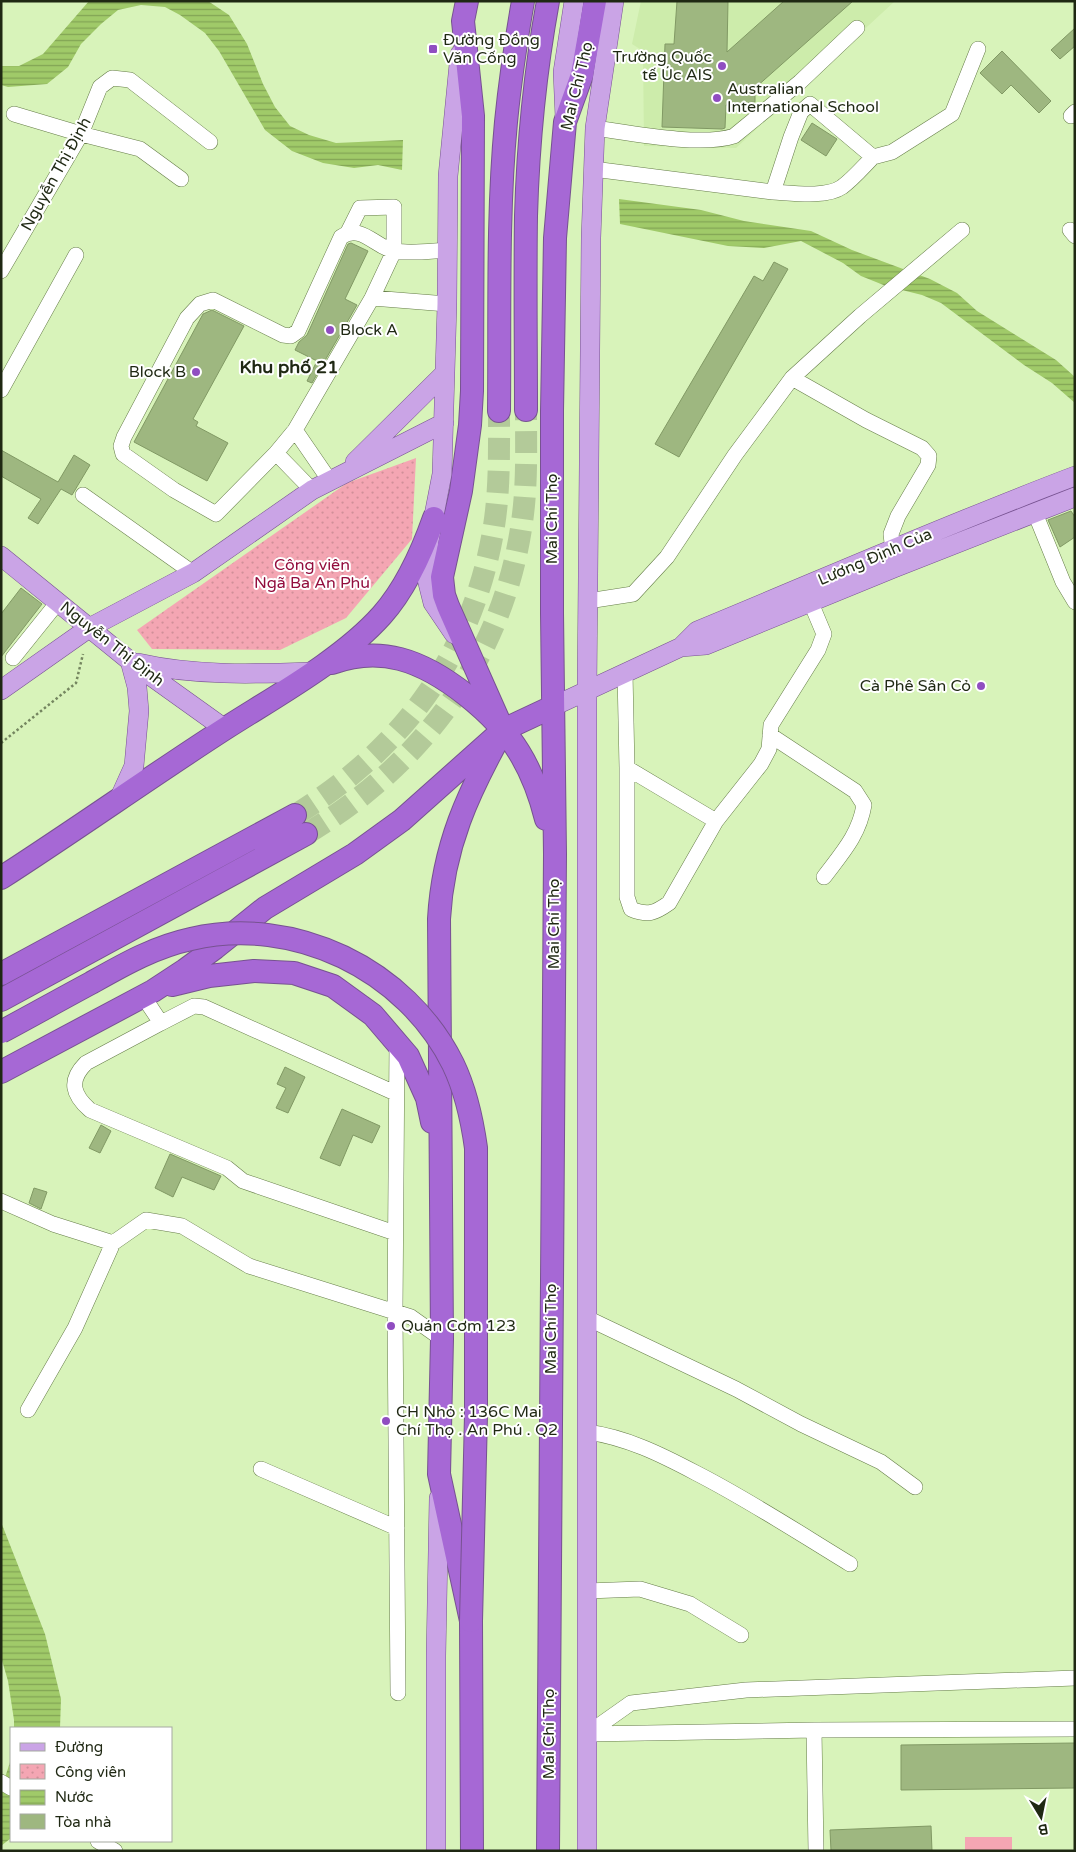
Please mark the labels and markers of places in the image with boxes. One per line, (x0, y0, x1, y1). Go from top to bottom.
place label: Đường Đồng Văn Cống (443, 30, 540, 68)
marker: Đường Đồng Văn Cống (427, 43, 439, 55)
place label: Trường Quốc tế Úc AIS (613, 47, 712, 85)
marker: Trường Quốc tế Úc AIS (716, 60, 728, 72)
place label: Australian International School (727, 79, 879, 117)
marker: Australian International School (711, 92, 723, 104)
place label: Block A (340, 320, 398, 340)
marker: Block A (324, 324, 336, 336)
place label: Block B (129, 362, 186, 382)
marker: Block B (190, 366, 202, 378)
place label: Cà Phê Sân Cỏ (860, 676, 971, 696)
marker: Cà Phê Sân Cỏ (975, 680, 987, 692)
place label: Quán Cơm 123 (401, 1316, 516, 1336)
marker: Quán Cơm 123 (385, 1320, 397, 1332)
place label: CH Nhỏ : 136C Mai Chí Thọ . An Phú . Q2 (396, 1402, 558, 1440)
marker: CH Nhỏ : 136C Mai Chí Thọ . An Phú . Q2 (380, 1415, 392, 1427)

